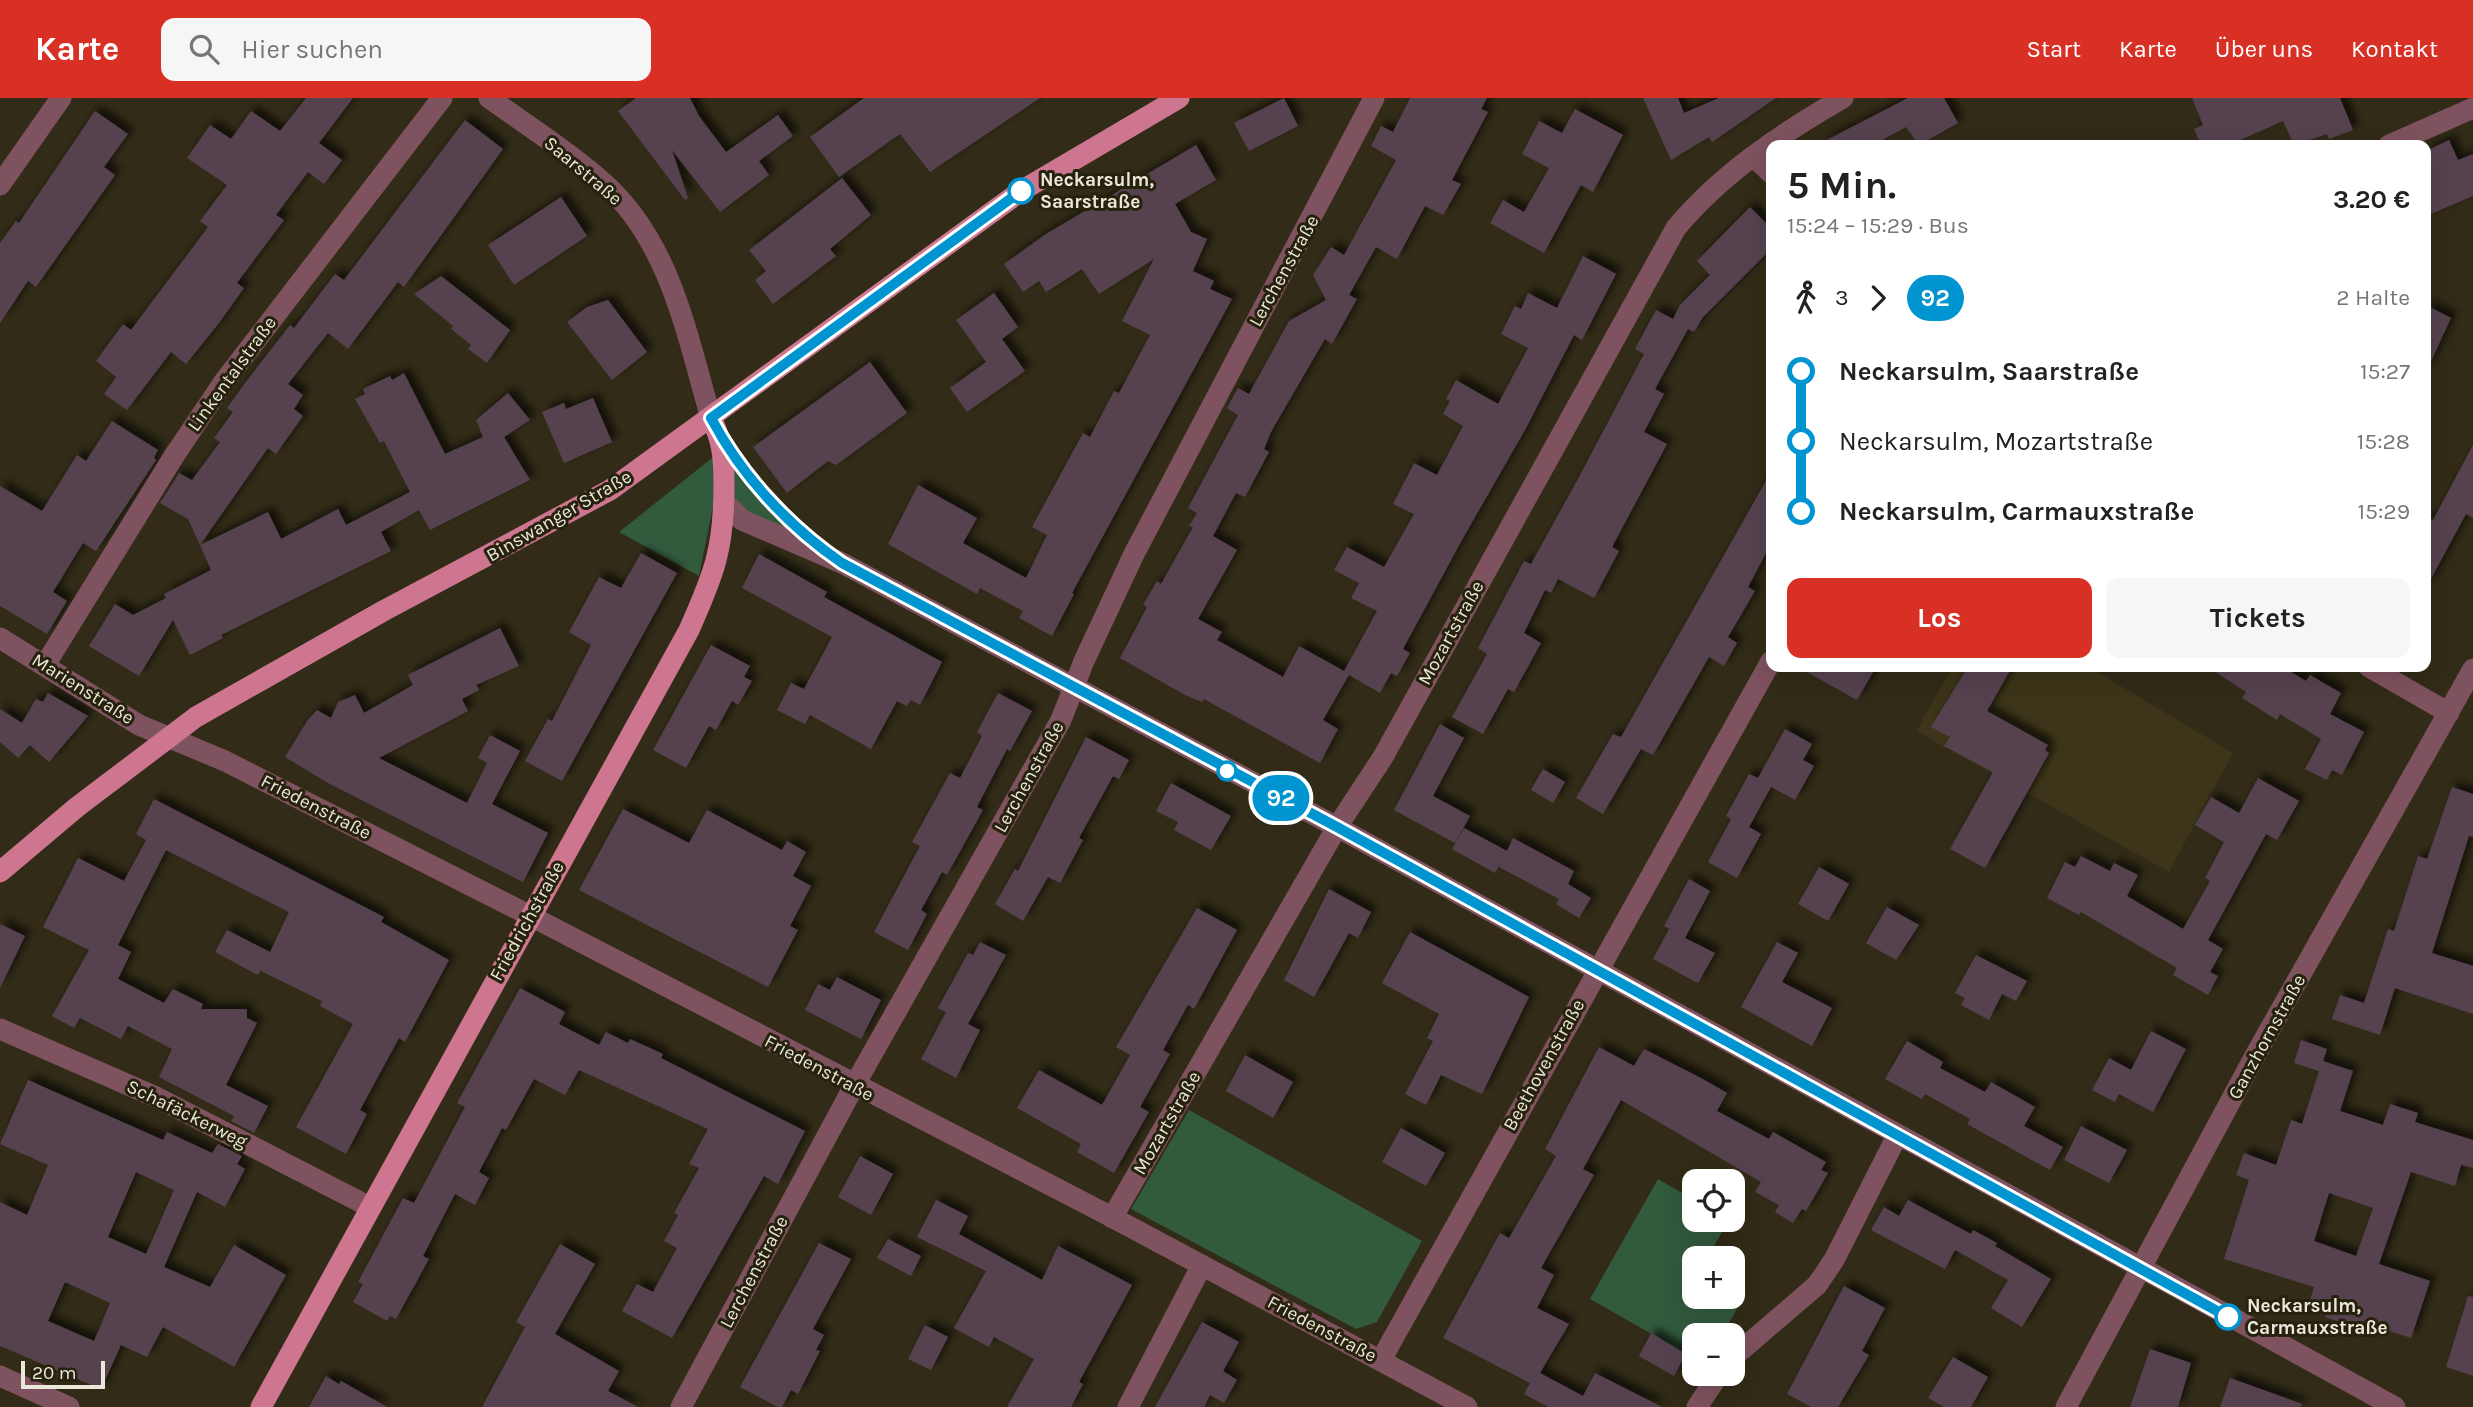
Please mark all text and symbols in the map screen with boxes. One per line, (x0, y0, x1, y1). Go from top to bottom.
search box (161, 18, 651, 81)
text: Karte (35, 30, 119, 68)
icon: search (185, 30, 223, 68)
text: Hier suchen (241, 34, 383, 65)
text: Start (2027, 35, 2081, 63)
text: Karte (2119, 35, 2177, 63)
text: Über uns (2215, 35, 2313, 63)
text: Kontakt (2351, 35, 2438, 63)
street label: Saarstraße (539, 132, 627, 210)
text: 5 Min. (1787, 163, 1896, 208)
place label: Neckarsulm, Saarstraße (1040, 169, 1154, 213)
marker: Neckarsulm, Saarstraße (1008, 178, 1034, 204)
text: 3.20 € (2333, 184, 2410, 215)
street label: Lerchenstraße (1244, 211, 1324, 331)
text: 15:24 – 15:29 · Bus (1787, 212, 1969, 239)
icon: walk (1787, 279, 1825, 317)
icon: forward (1859, 279, 1897, 317)
text: 3 (1835, 284, 1849, 311)
text: 92 (1921, 284, 1950, 312)
text: 2 Halte (2336, 284, 2410, 311)
street label: Linkentalstraße (183, 312, 281, 436)
text: Neckarsulm, Saarstraße (1839, 356, 2139, 387)
text: 15:27 (2360, 358, 2410, 385)
text: Neckarsulm, Mozartstraße (1839, 426, 2153, 457)
text: 15:28 (2357, 428, 2410, 455)
street label: Binswanger Straße (483, 466, 635, 566)
text: Neckarsulm, Carmauxstraße (1839, 496, 2194, 527)
text: 15:29 (2357, 498, 2410, 525)
street label: Mozartstraße (1413, 577, 1489, 689)
button: Los (1787, 578, 2092, 658)
button: Tickets (2106, 578, 2410, 658)
street label: Marienstraße (28, 649, 138, 729)
street label: Lerchenstraße (989, 717, 1069, 837)
unlabelled marker (1217, 761, 1237, 781)
street label: Friedenstraße (257, 770, 375, 844)
line badge: 92 (1250, 775, 1312, 821)
text: 92 (1266, 784, 1296, 812)
street label: Friedrichstraße (485, 857, 569, 985)
street label: Ganzhornstraße (2224, 971, 2310, 1103)
street label: Beethovenstraße (1499, 995, 1589, 1135)
street label: Friedenstraße (761, 1030, 877, 1106)
street label: Mozartstraße (1129, 1067, 1205, 1179)
street label: Schafäckerweg (123, 1075, 251, 1153)
map controls (1682, 1169, 1745, 1386)
button: locate (1682, 1169, 1745, 1232)
street label: Lerchenstraße (715, 1212, 793, 1332)
button: + (1682, 1246, 1745, 1309)
street label: Friedenstraße (1264, 1291, 1380, 1367)
place label: Neckarsulm, Carmauxstraße (2247, 1295, 2388, 1339)
marker: Neckarsulm, Carmauxstraße (2215, 1304, 2241, 1330)
button: − (1682, 1323, 1745, 1386)
scale bar (21, 1358, 105, 1390)
text: 20 m (32, 1362, 77, 1384)

